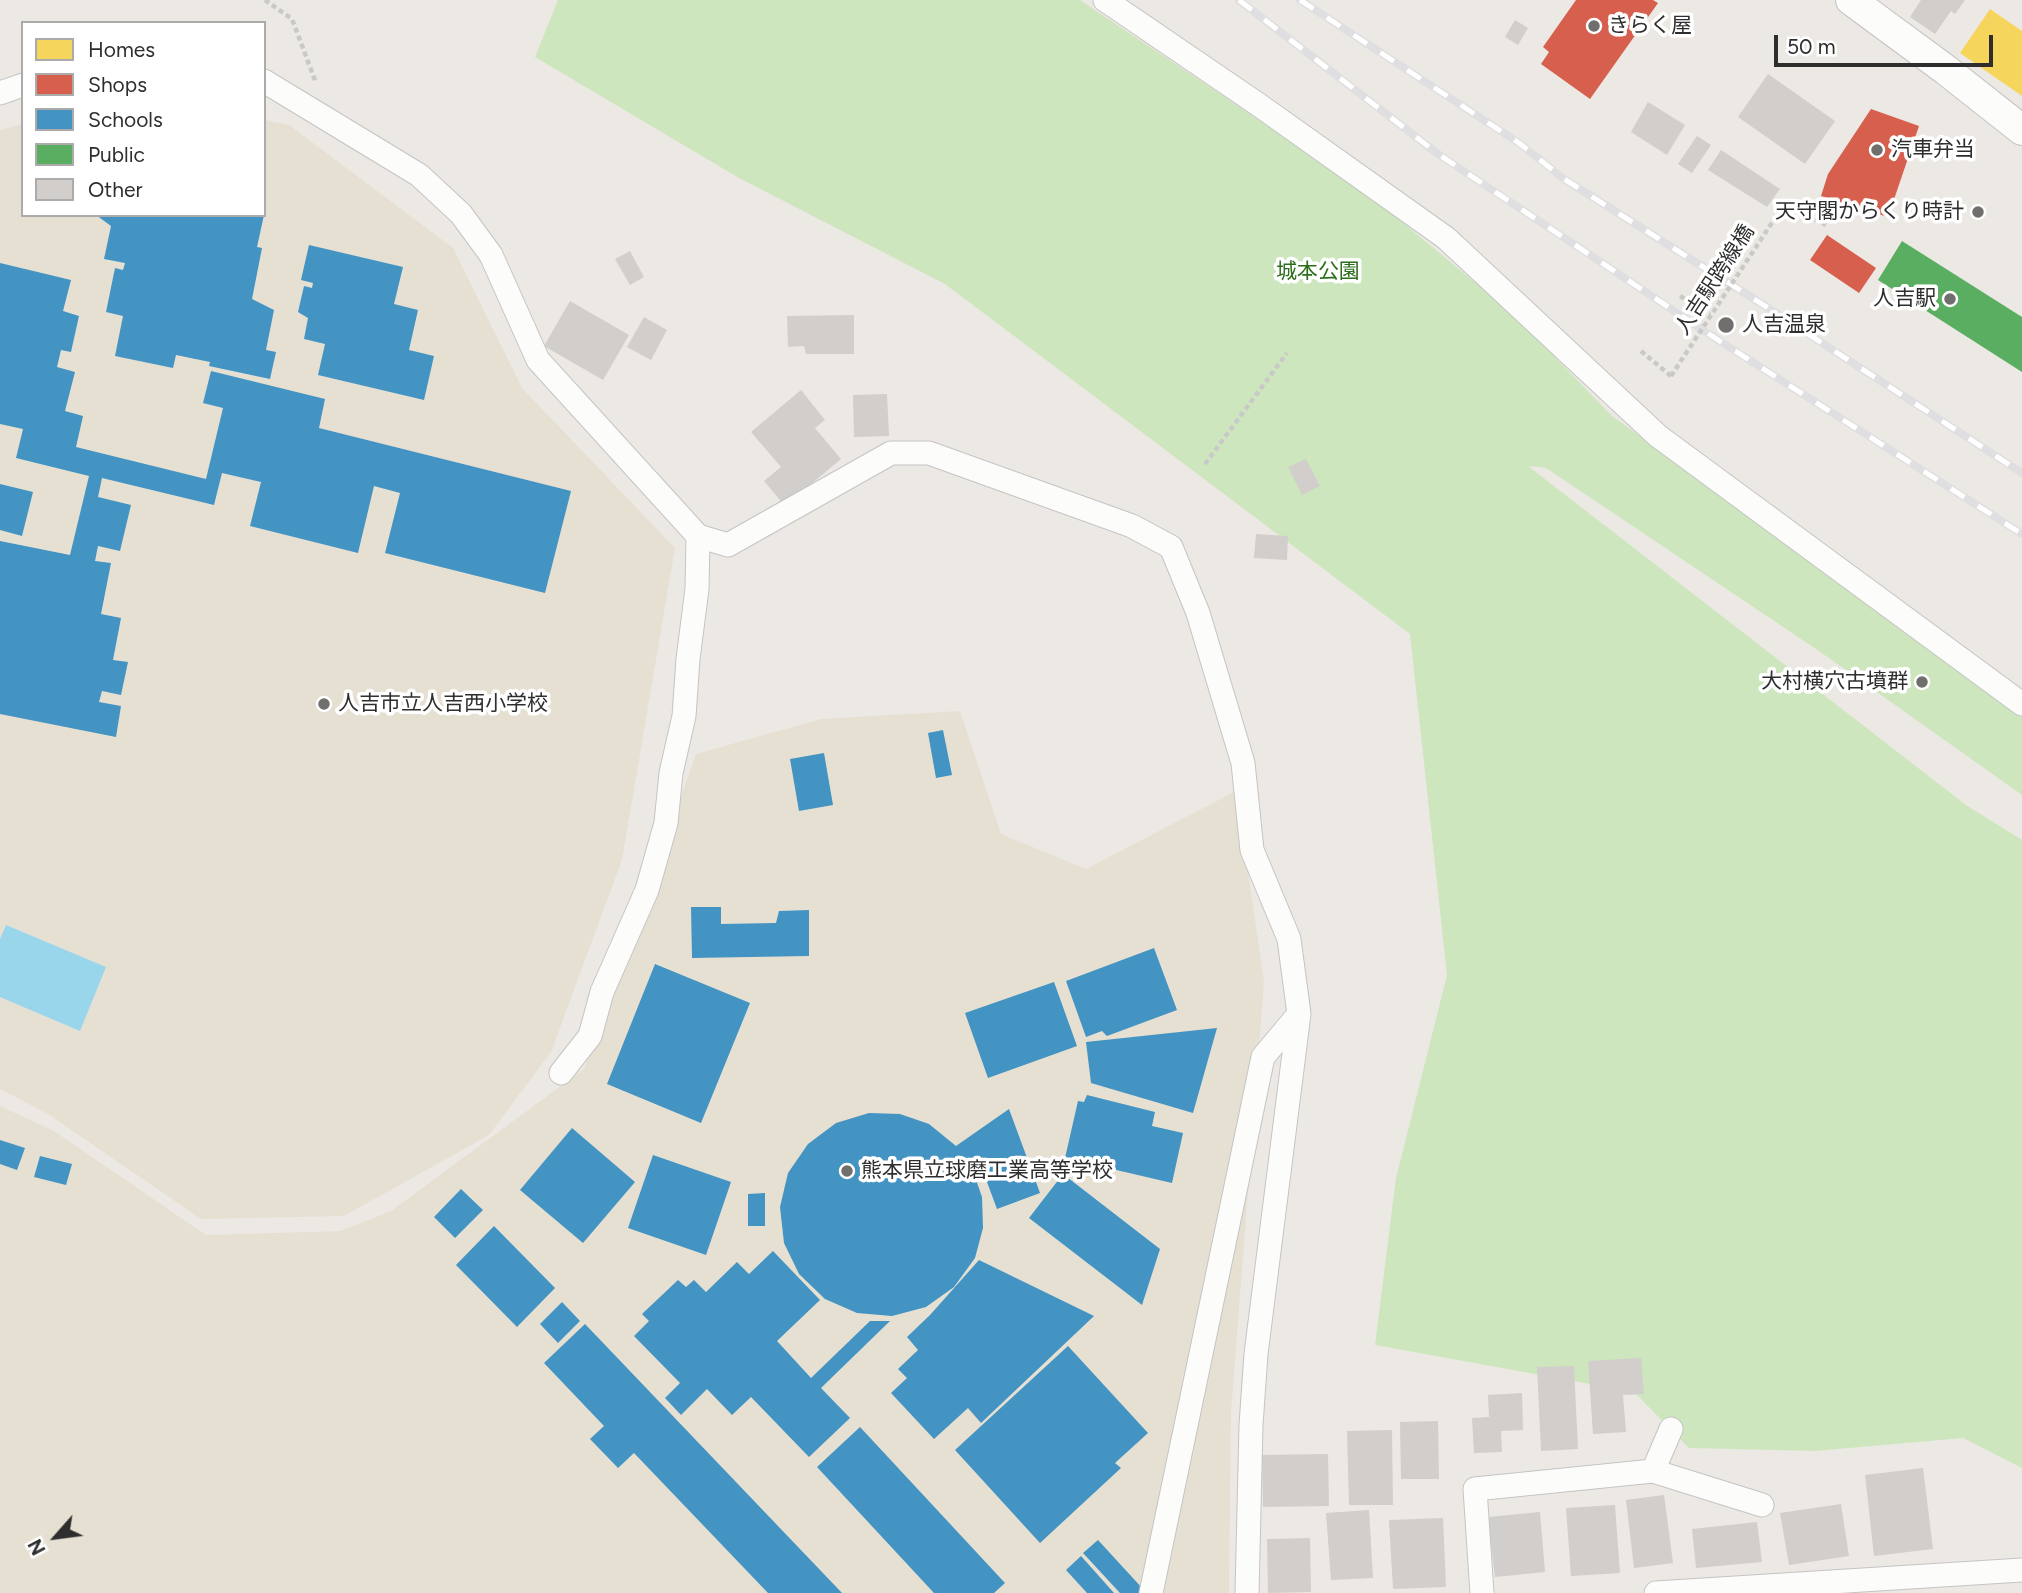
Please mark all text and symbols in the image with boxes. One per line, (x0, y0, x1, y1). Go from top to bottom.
place label: きらく屋 (1608, 13, 1692, 39)
marker: きらく屋 (1586, 18, 1602, 34)
legend (21, 21, 266, 217)
scale bar (1777, 21, 1996, 65)
text: 50 m (1787, 34, 1836, 59)
text: Homes (88, 37, 155, 62)
text: Shops (88, 72, 147, 97)
text: Schools (88, 107, 163, 132)
place label: 汽車弁当 (1891, 137, 1975, 163)
text: Public (88, 142, 145, 167)
marker: 汽車弁当 (1869, 142, 1885, 158)
text: Other (88, 177, 143, 202)
place label: 天守閣からくり時計 (1775, 199, 1964, 225)
marker: 天守閣からくり時計 (1970, 204, 1986, 220)
street label: 人吉駅跨線橋 (1670, 220, 1760, 340)
park label: 城本公園 (1276, 259, 1360, 285)
place label: 人吉駅 (1873, 286, 1936, 312)
marker: 人吉駅 (1942, 291, 1958, 307)
place label: 人吉温泉 (1742, 312, 1826, 338)
marker: 人吉温泉 (1716, 315, 1736, 335)
place label: 大村横穴古墳群 (1761, 669, 1908, 695)
marker: 大村横穴古墳群 (1914, 674, 1930, 690)
place label: 人吉市立人吉西小学校 (338, 691, 548, 717)
marker: 人吉市立人吉西小学校 (316, 696, 332, 712)
place label: 熊本県立球磨工業高等学校 (861, 1158, 1113, 1184)
marker: 熊本県立球磨工業高等学校 (839, 1163, 855, 1179)
north arrow (21, 1502, 91, 1572)
text: N (23, 1535, 51, 1559)

